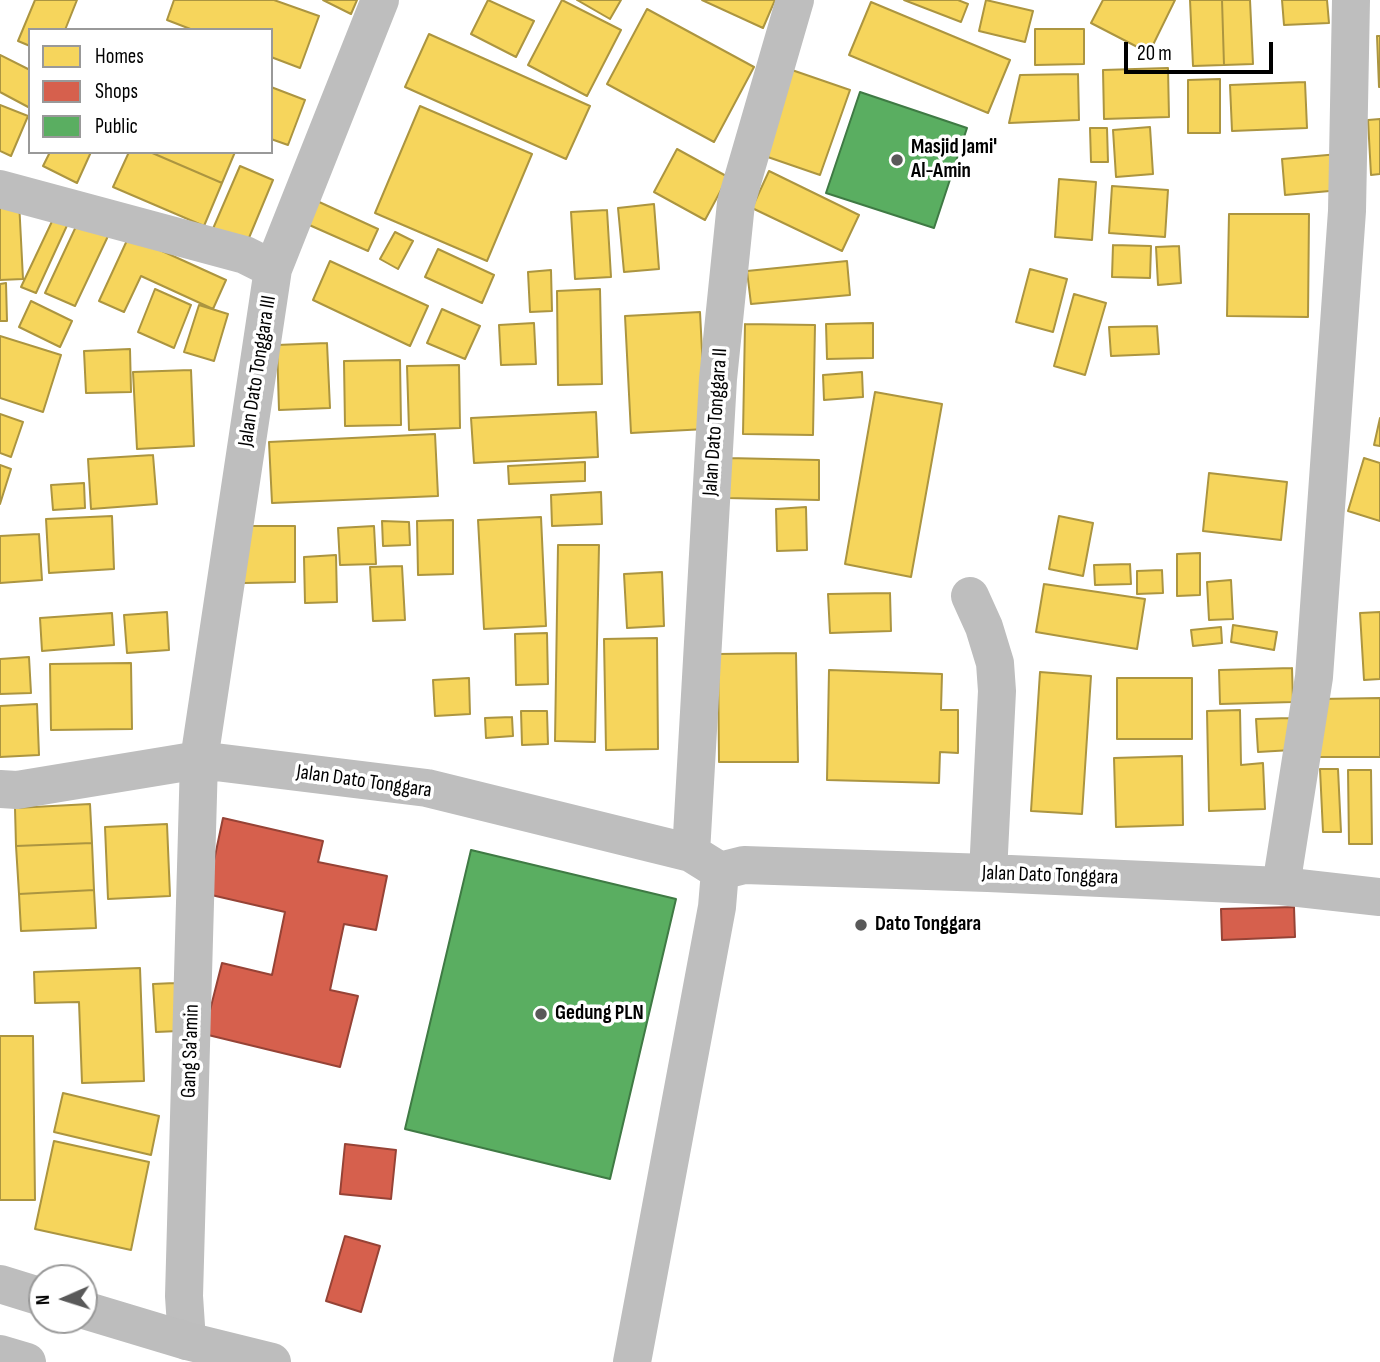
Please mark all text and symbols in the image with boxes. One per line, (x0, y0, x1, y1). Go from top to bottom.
legend (28, 28, 273, 154)
scale bar (1128, 28, 1277, 72)
text: 20 m (1137, 41, 1172, 66)
text: Homes (95, 44, 144, 69)
text: Shops (95, 79, 138, 104)
text: Public (95, 114, 138, 139)
place label: Masjid Jami' Al-Amin (911, 135, 997, 185)
marker: Masjid Jami' Al-Amin (889, 152, 905, 168)
street label: Jalan Dato Tonggara III (234, 294, 282, 448)
street label: Jalan Dato Tonggara II (698, 347, 734, 497)
street label: Jalan Dato Tonggara (295, 760, 433, 804)
street label: Jalan Dato Tonggara (981, 861, 1119, 891)
place label: Dato Tonggara (875, 912, 981, 938)
marker: Dato Tonggara (853, 917, 869, 933)
place label: Gedung PLN (555, 1001, 644, 1027)
street label: Gang Sa'amin (177, 1004, 205, 1098)
marker: Gedung PLN (533, 1006, 549, 1022)
north arrow (28, 1264, 98, 1334)
text: N (32, 1294, 55, 1306)

